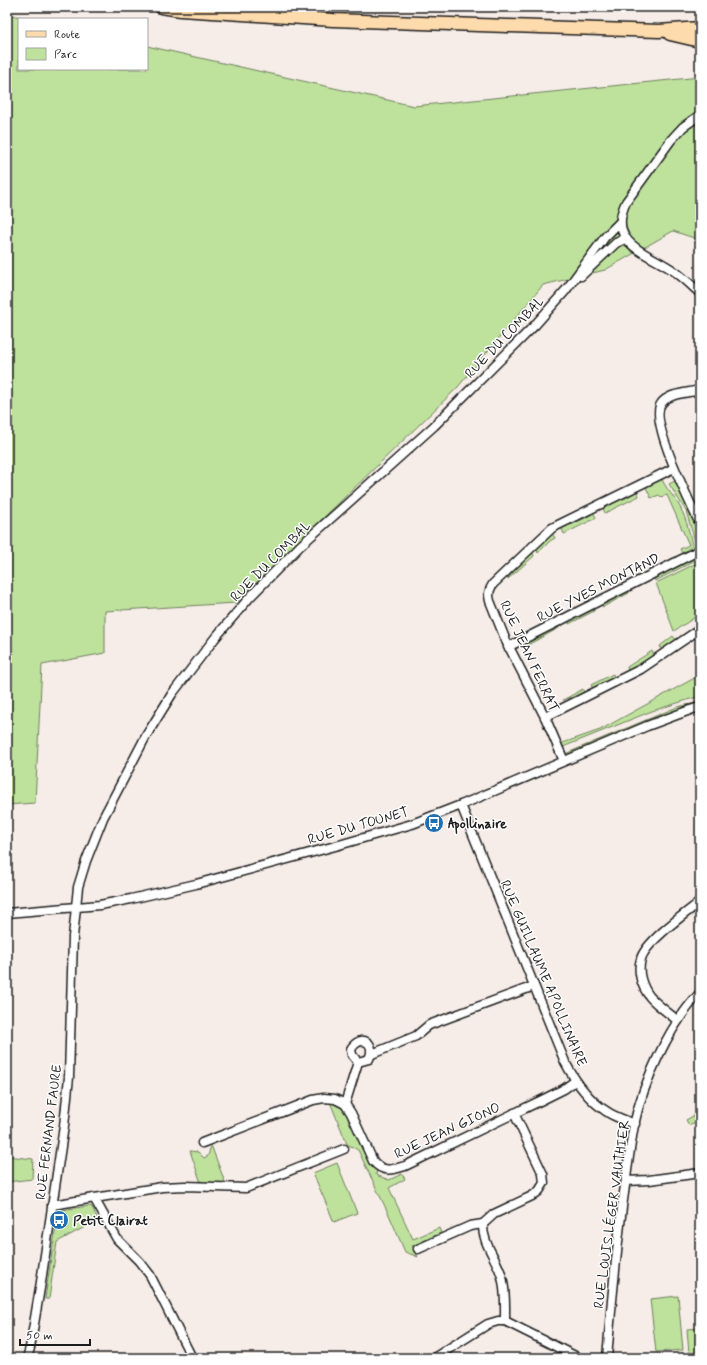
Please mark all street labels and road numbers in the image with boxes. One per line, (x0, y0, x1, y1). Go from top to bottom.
street label: RUE DU COMBAL (461, 293, 548, 382)
street label: RUE DU COMBAL (227, 518, 315, 606)
street label: RUE YVES MONTAND (534, 549, 663, 627)
street label: RUE JEAN FERRAT (495, 598, 563, 715)
street label: RUE DU TOUNET (306, 803, 411, 849)
street label: RUE GUILLAUME APOLLINAIRE (496, 878, 591, 1069)
street label: RUE FERNAND FAURE (32, 1063, 66, 1201)
street label: RUE JEAN GIONO (392, 1098, 503, 1163)
street label: RUE LOUIS LÉGER VAUTHIER (590, 1118, 634, 1310)

